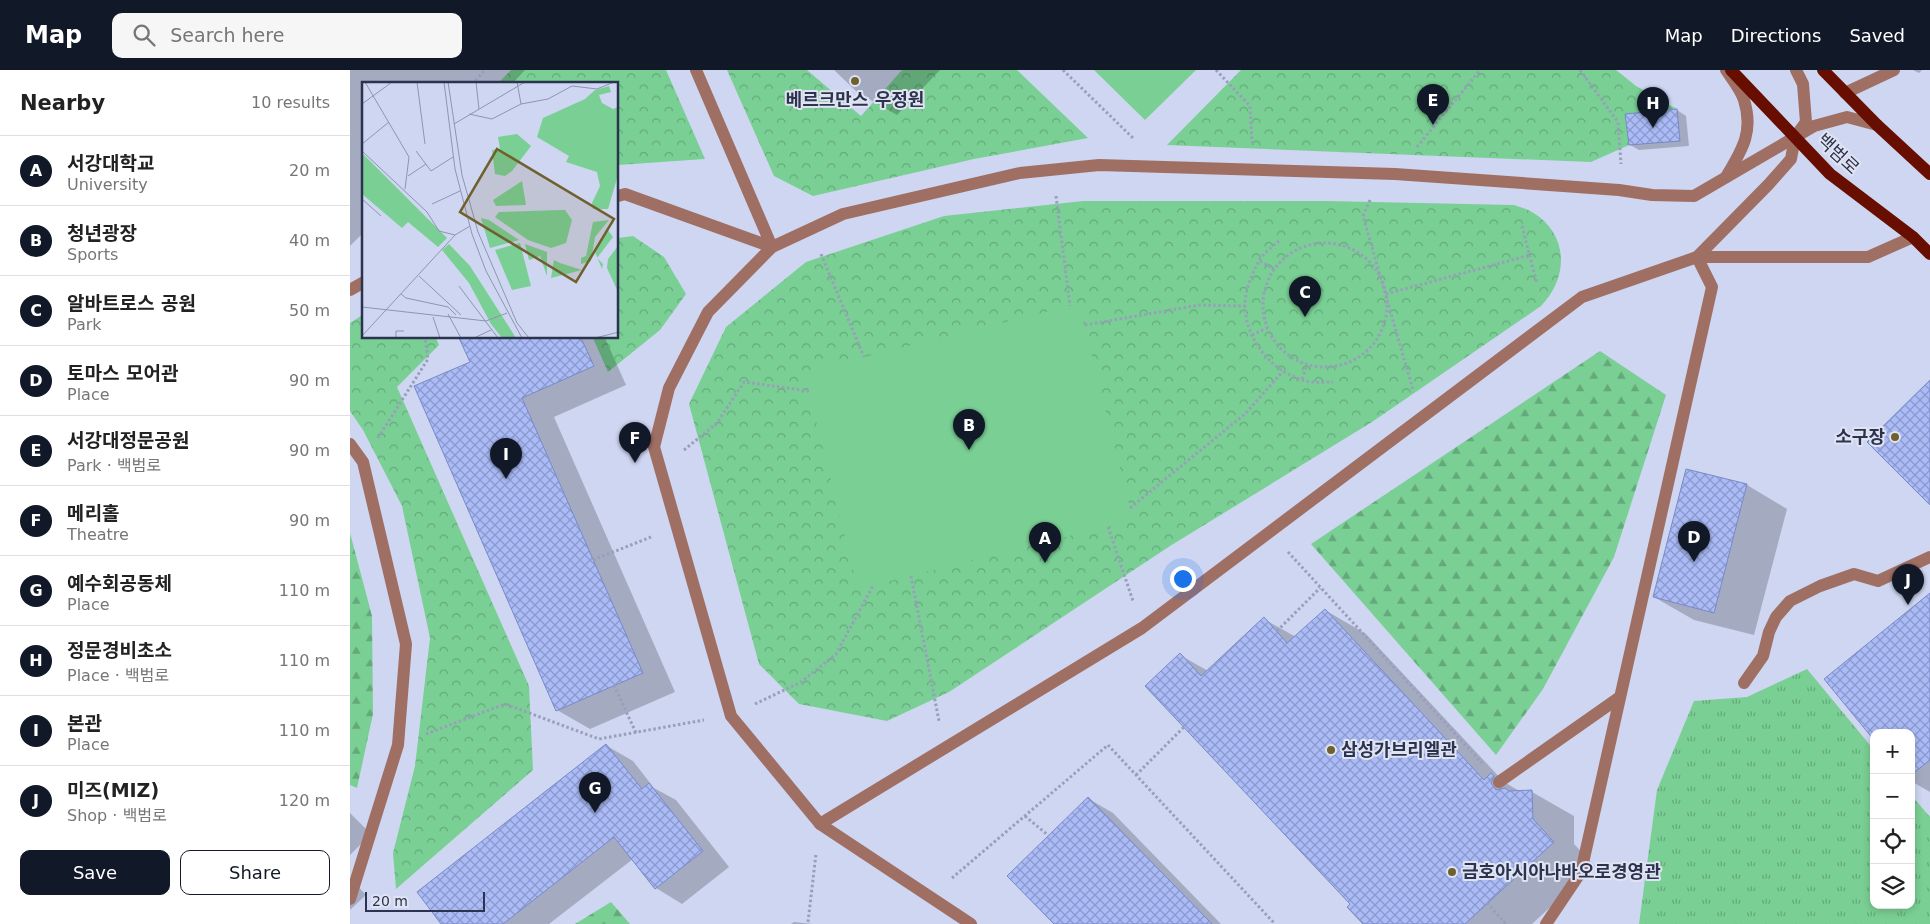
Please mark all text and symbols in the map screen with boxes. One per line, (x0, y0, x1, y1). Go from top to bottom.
search box (112, 13, 462, 58)
text: Map (25, 21, 82, 49)
icon: search (130, 21, 158, 49)
text: Search here (170, 24, 284, 46)
text: Map (1665, 25, 1703, 46)
text: Directions (1731, 25, 1821, 46)
text: Saved (1849, 25, 1905, 46)
marker: 베르크만스 우정원 (849, 75, 861, 87)
inset map (362, 82, 619, 339)
pin: E (1417, 84, 1449, 125)
pin: H (1637, 87, 1669, 128)
place label: 베르크만스 우정원 (786, 89, 924, 110)
text: Nearby (20, 91, 105, 115)
text: 10 results (251, 93, 330, 112)
street label: 백범로 (1813, 129, 1864, 178)
text: 서강대학교 (67, 152, 154, 174)
text: A (30, 161, 42, 180)
text: 20 m (289, 161, 330, 180)
text: University (67, 175, 148, 194)
text: 청년광장 (67, 222, 137, 244)
text: B (30, 231, 42, 250)
text: 40 m (289, 231, 330, 250)
text: Sports (67, 245, 118, 264)
pin: C (1289, 276, 1321, 317)
text: 알바트로스 공원 (67, 292, 196, 314)
text: C (30, 301, 42, 320)
text: 50 m (289, 301, 330, 320)
text: Park (67, 315, 102, 334)
text: 토마스 모어관 (67, 362, 179, 384)
text: D (29, 371, 43, 390)
text: 90 m (289, 371, 330, 390)
text: Place (67, 385, 110, 404)
pin: B (953, 409, 985, 450)
pin: F (619, 422, 651, 463)
place label: 소구장 (1835, 426, 1885, 447)
text: 서강대정문공원 (67, 429, 189, 451)
marker: 소구장 (1889, 431, 1901, 443)
pin: I (490, 438, 522, 479)
text: E (31, 441, 41, 460)
text: 90 m (289, 441, 330, 460)
text: Park · 백범로 (67, 456, 161, 475)
text: 메리홀 (67, 502, 119, 524)
text: F (31, 511, 41, 530)
text: 90 m (289, 511, 330, 530)
pin: D (1678, 521, 1710, 562)
pin: A (1029, 522, 1061, 563)
text: Theatre (67, 525, 129, 544)
pin: J (1892, 564, 1924, 605)
your location (1170, 566, 1196, 592)
text: 예수회공동체 (67, 572, 172, 594)
text: G (29, 581, 43, 600)
text: 110 m (279, 581, 330, 600)
text: Place (67, 595, 110, 614)
text: 정문경비초소 (67, 639, 172, 661)
text: H (29, 651, 43, 670)
text: 110 m (279, 651, 330, 670)
text: Place · 백범로 (67, 666, 169, 685)
text: 본관 (67, 712, 102, 734)
text: I (33, 721, 39, 740)
text: 110 m (279, 721, 330, 740)
map controls (1870, 729, 1915, 909)
button: + (1870, 729, 1915, 774)
text: Place (67, 735, 110, 754)
place label: 삼성가브리엘관 (1341, 739, 1457, 760)
marker: 삼성가브리엘관 (1325, 744, 1337, 756)
pin: G (579, 772, 611, 813)
button: − (1870, 774, 1915, 819)
text: 미즈(MIZ) (67, 779, 159, 801)
text: J (33, 791, 39, 810)
text: 120 m (279, 791, 330, 810)
text: Shop · 백범로 (67, 806, 167, 825)
button: locate (1870, 819, 1915, 864)
button: Save (20, 850, 170, 895)
button: Share (180, 850, 330, 895)
place label: 금호아시아나바오로경영관 (1462, 861, 1661, 882)
button: layers (1870, 864, 1915, 909)
marker: 금호아시아나바오로경영관 (1446, 866, 1458, 878)
scale bar (365, 889, 485, 912)
text: 20 m (372, 893, 408, 909)

